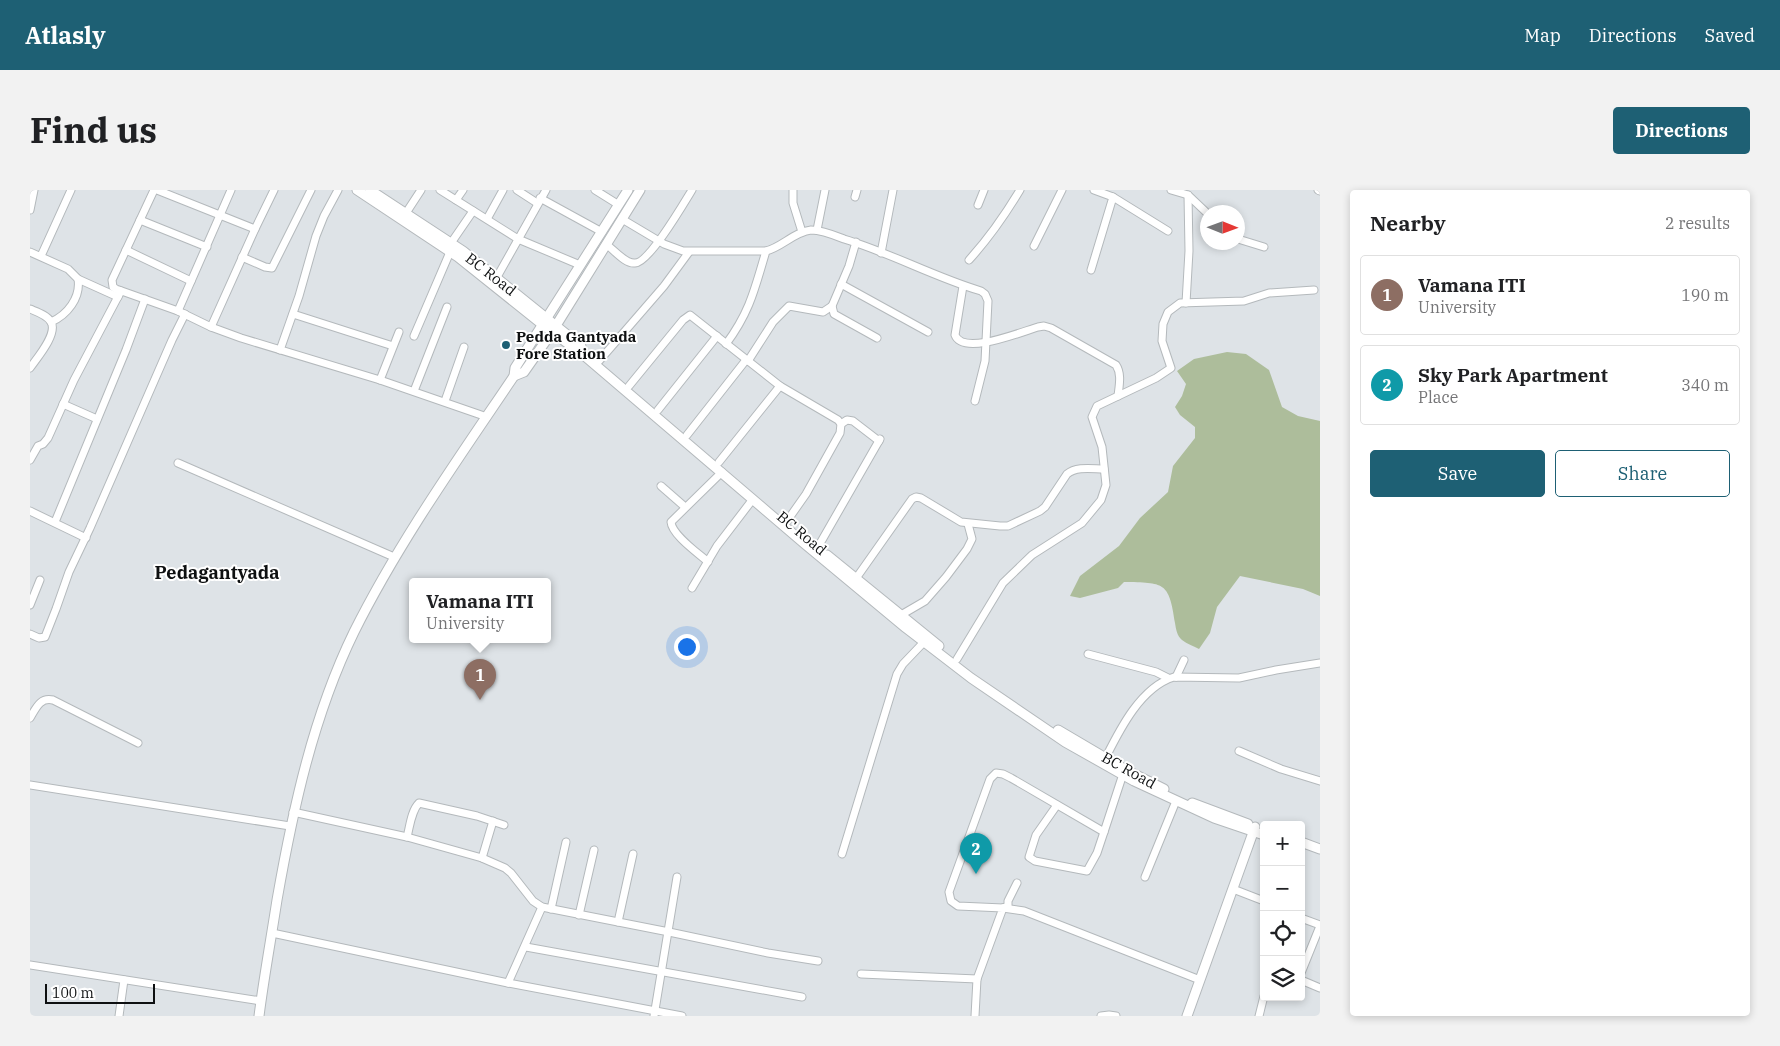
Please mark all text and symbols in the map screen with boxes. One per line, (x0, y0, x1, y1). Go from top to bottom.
text: Atlasly (25, 19, 106, 51)
text: Map (1524, 24, 1561, 47)
text: Directions (1589, 24, 1677, 47)
text: Saved (1705, 24, 1755, 47)
text: Find us (30, 107, 157, 153)
button: Directions (1613, 107, 1750, 154)
north arrow (1200, 205, 1245, 250)
text: Nearby (1370, 209, 1446, 237)
text: 2 results (1665, 213, 1730, 233)
street label: BC Road (462, 248, 520, 300)
text: Vamana ITI (1418, 273, 1526, 297)
text: 1 (1382, 285, 1392, 305)
text: 190 m (1681, 285, 1729, 305)
text: University (1418, 297, 1496, 317)
place label: Pedda Gantyada Fore Station (516, 327, 637, 363)
marker: Pedda Gantyada Fore Station (500, 339, 512, 351)
text: Sky Park Apartment (1418, 363, 1608, 387)
text: 2 (1382, 375, 1392, 395)
text: 340 m (1681, 375, 1729, 395)
text: Place (1418, 387, 1458, 407)
button: Save (1370, 450, 1545, 497)
button: Share (1555, 450, 1730, 497)
street label: BC Road (773, 507, 831, 559)
district label: Pedagantyada (155, 561, 279, 584)
popup (409, 578, 551, 643)
text: Vamana ITI (426, 589, 534, 613)
text: University (426, 613, 504, 633)
your location (674, 634, 700, 660)
pin: 1 (464, 659, 496, 700)
street label: BC Road (1099, 747, 1159, 793)
map controls (1260, 821, 1305, 1001)
button: + (1260, 821, 1305, 866)
pin: 2 (960, 833, 992, 874)
button: − (1260, 866, 1305, 911)
button: locate (1260, 911, 1305, 956)
button: layers (1260, 956, 1305, 1001)
scale bar (45, 981, 155, 1004)
text: 100 m (52, 984, 94, 1002)

